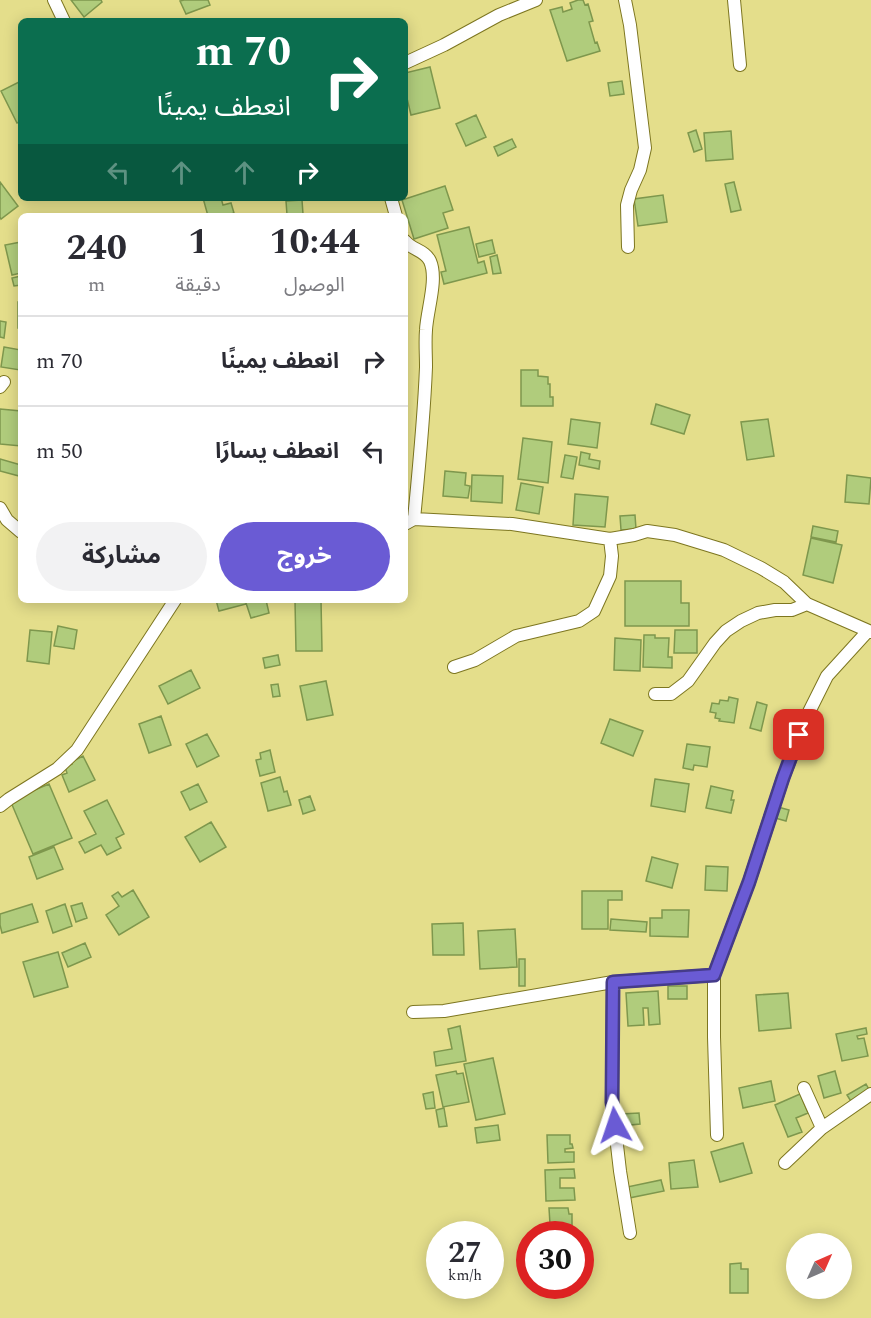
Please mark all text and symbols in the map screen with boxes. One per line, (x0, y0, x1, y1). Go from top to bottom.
text: 70 m (196, 21, 291, 84)
icon: right (312, 42, 390, 120)
text: انعطف يمينًا (157, 86, 291, 128)
icon: left (102, 156, 135, 189)
icon: ahead (165, 156, 198, 189)
icon: ahead (228, 156, 261, 189)
icon: right (291, 156, 324, 189)
text: 1 (188, 215, 208, 270)
text: 10:44 (269, 215, 360, 270)
text: 240 (66, 221, 127, 276)
text: m (88, 270, 105, 300)
text: دقيقة (175, 270, 221, 300)
text: الوصول (284, 270, 345, 300)
text: 70 m (36, 345, 82, 378)
text: انعطف يمينًا (221, 345, 339, 378)
icon: right (357, 345, 390, 378)
text: 50 m (36, 435, 82, 468)
text: انعطف يسارًا (215, 435, 339, 468)
icon: left (357, 435, 390, 468)
button: مشاركة (36, 522, 207, 591)
button: خروج (219, 522, 390, 591)
pin (773, 709, 824, 760)
icon: arrive (782, 718, 815, 751)
position arrow (583, 1093, 647, 1157)
speed limit sign: 30 (516, 1221, 594, 1299)
text: 27 (448, 1230, 482, 1276)
north arrow (786, 1233, 852, 1299)
map controls (786, 1233, 852, 1299)
text: km/h (448, 1264, 482, 1287)

